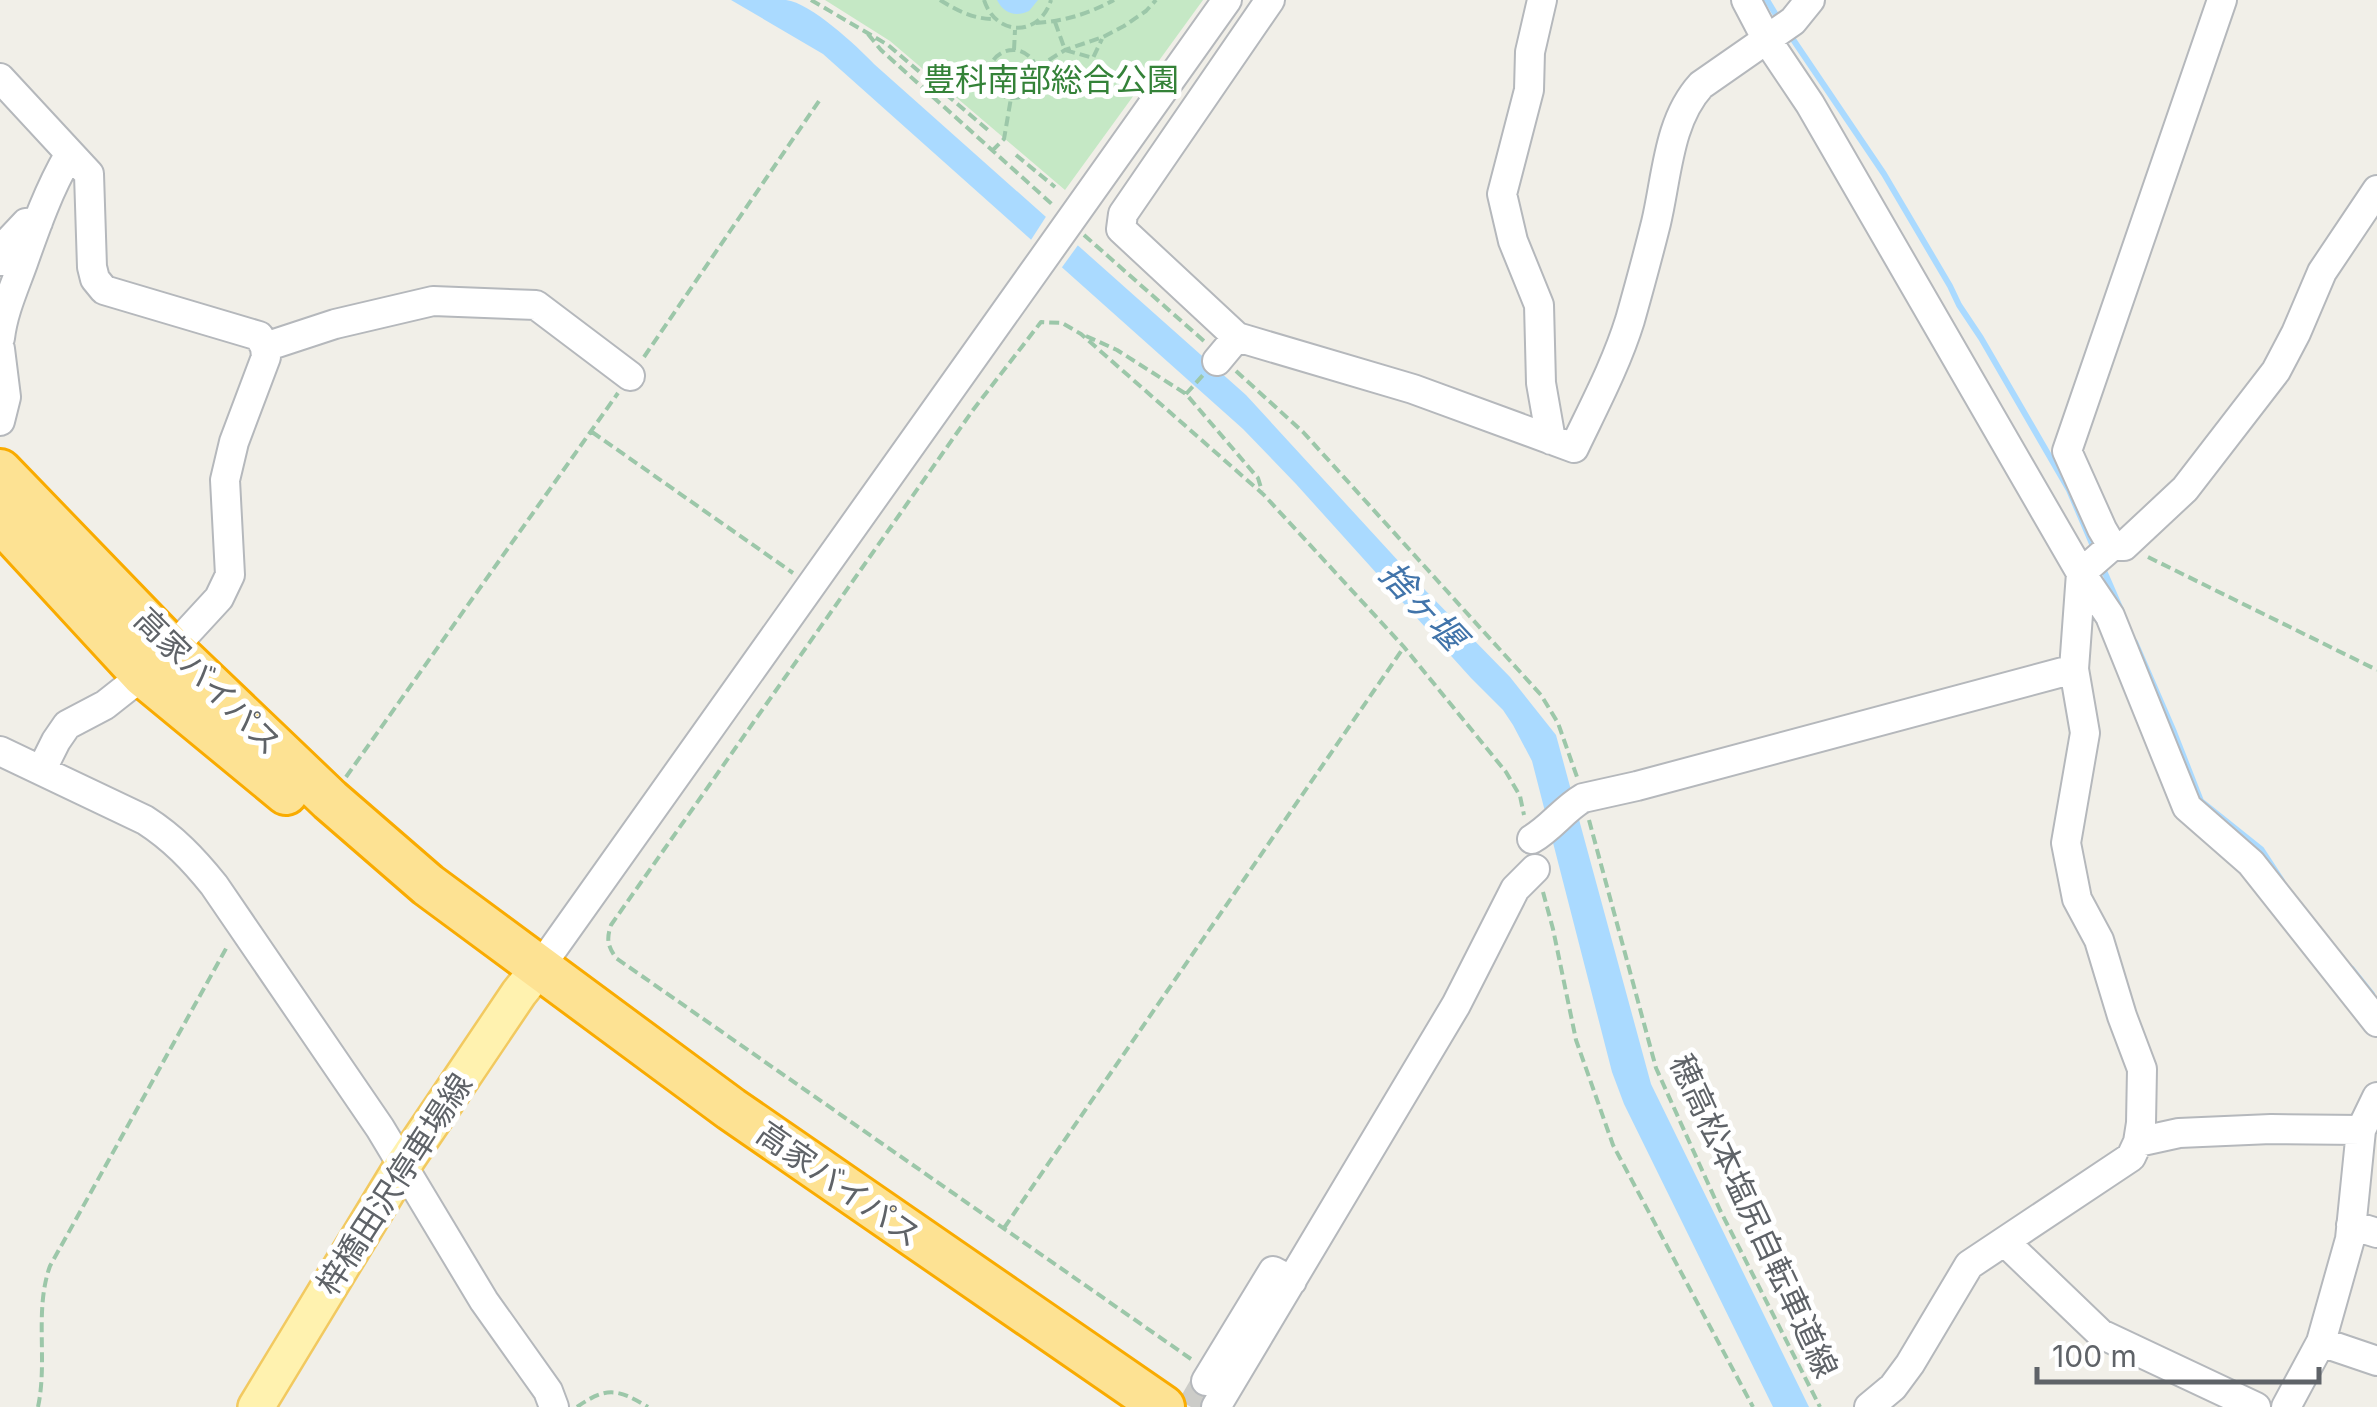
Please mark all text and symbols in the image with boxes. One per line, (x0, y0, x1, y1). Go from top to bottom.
park label: 豊科南部総合公園 (923, 60, 1179, 99)
water label: 捨ヶ堰 (1372, 552, 1478, 662)
street label: 高家バイパス (127, 600, 289, 762)
street label: 穂高松本塩尻自転車道線 (1662, 1048, 1846, 1384)
street label: 梓橋田沢停車場線 (308, 1066, 480, 1302)
street label: 高家バイパス (749, 1113, 929, 1255)
scale bar (2037, 1322, 2320, 1384)
text: 100 m (2052, 1338, 2137, 1374)

